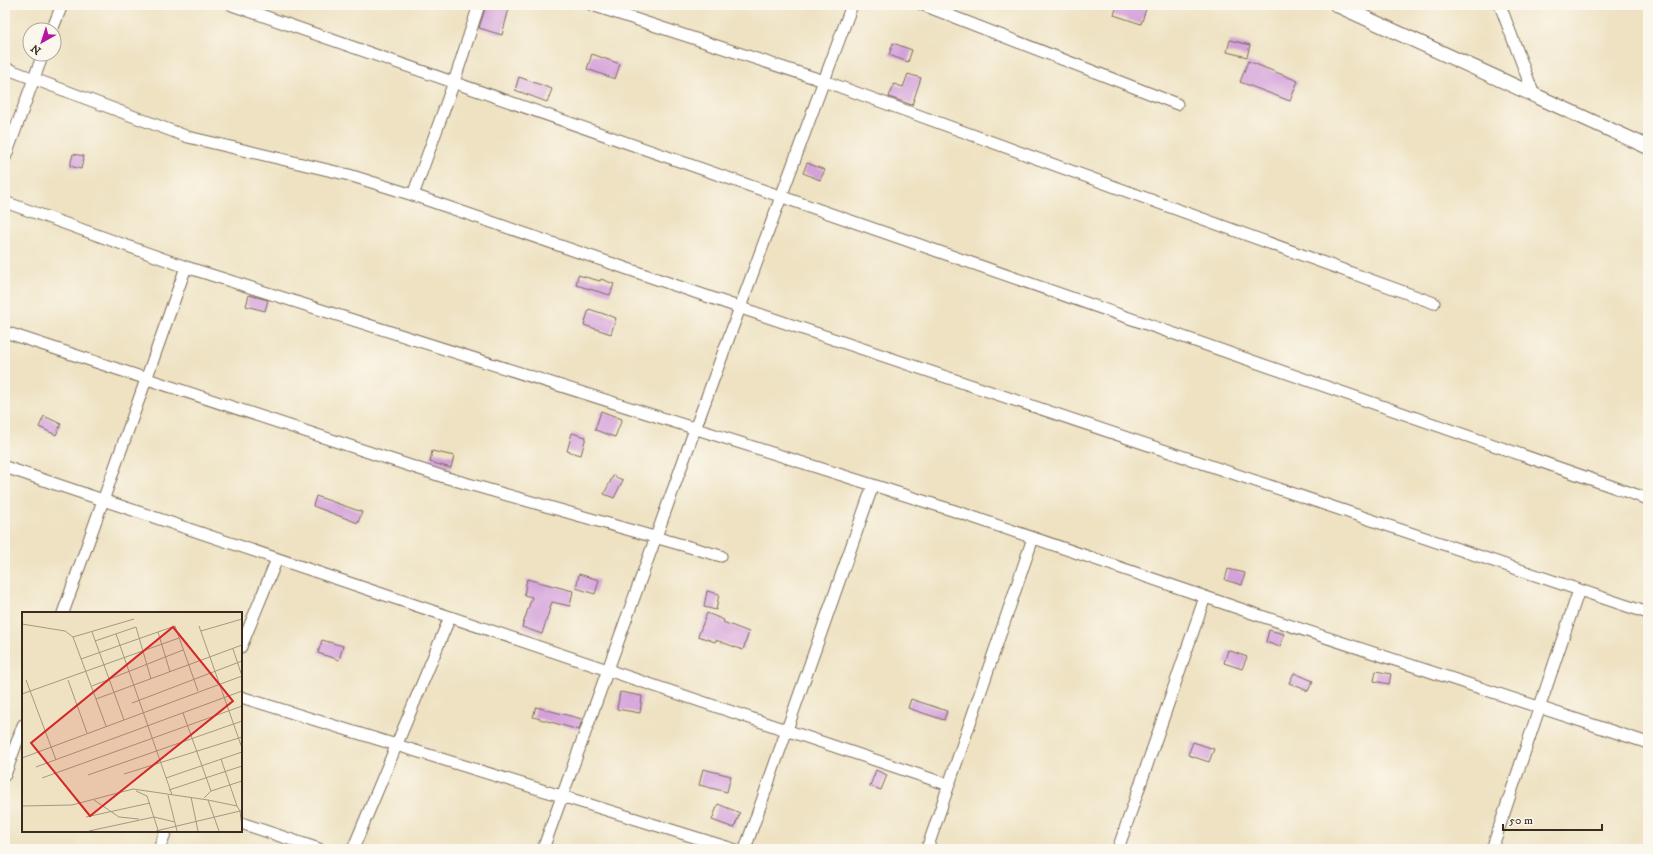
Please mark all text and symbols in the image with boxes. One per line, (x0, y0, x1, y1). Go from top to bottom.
north arrow (22, 22, 62, 62)
text: N (28, 41, 44, 57)
inset map (22, 612, 242, 832)
scale bar (1503, 806, 1602, 832)
text: 50 m (1509, 813, 1533, 828)

